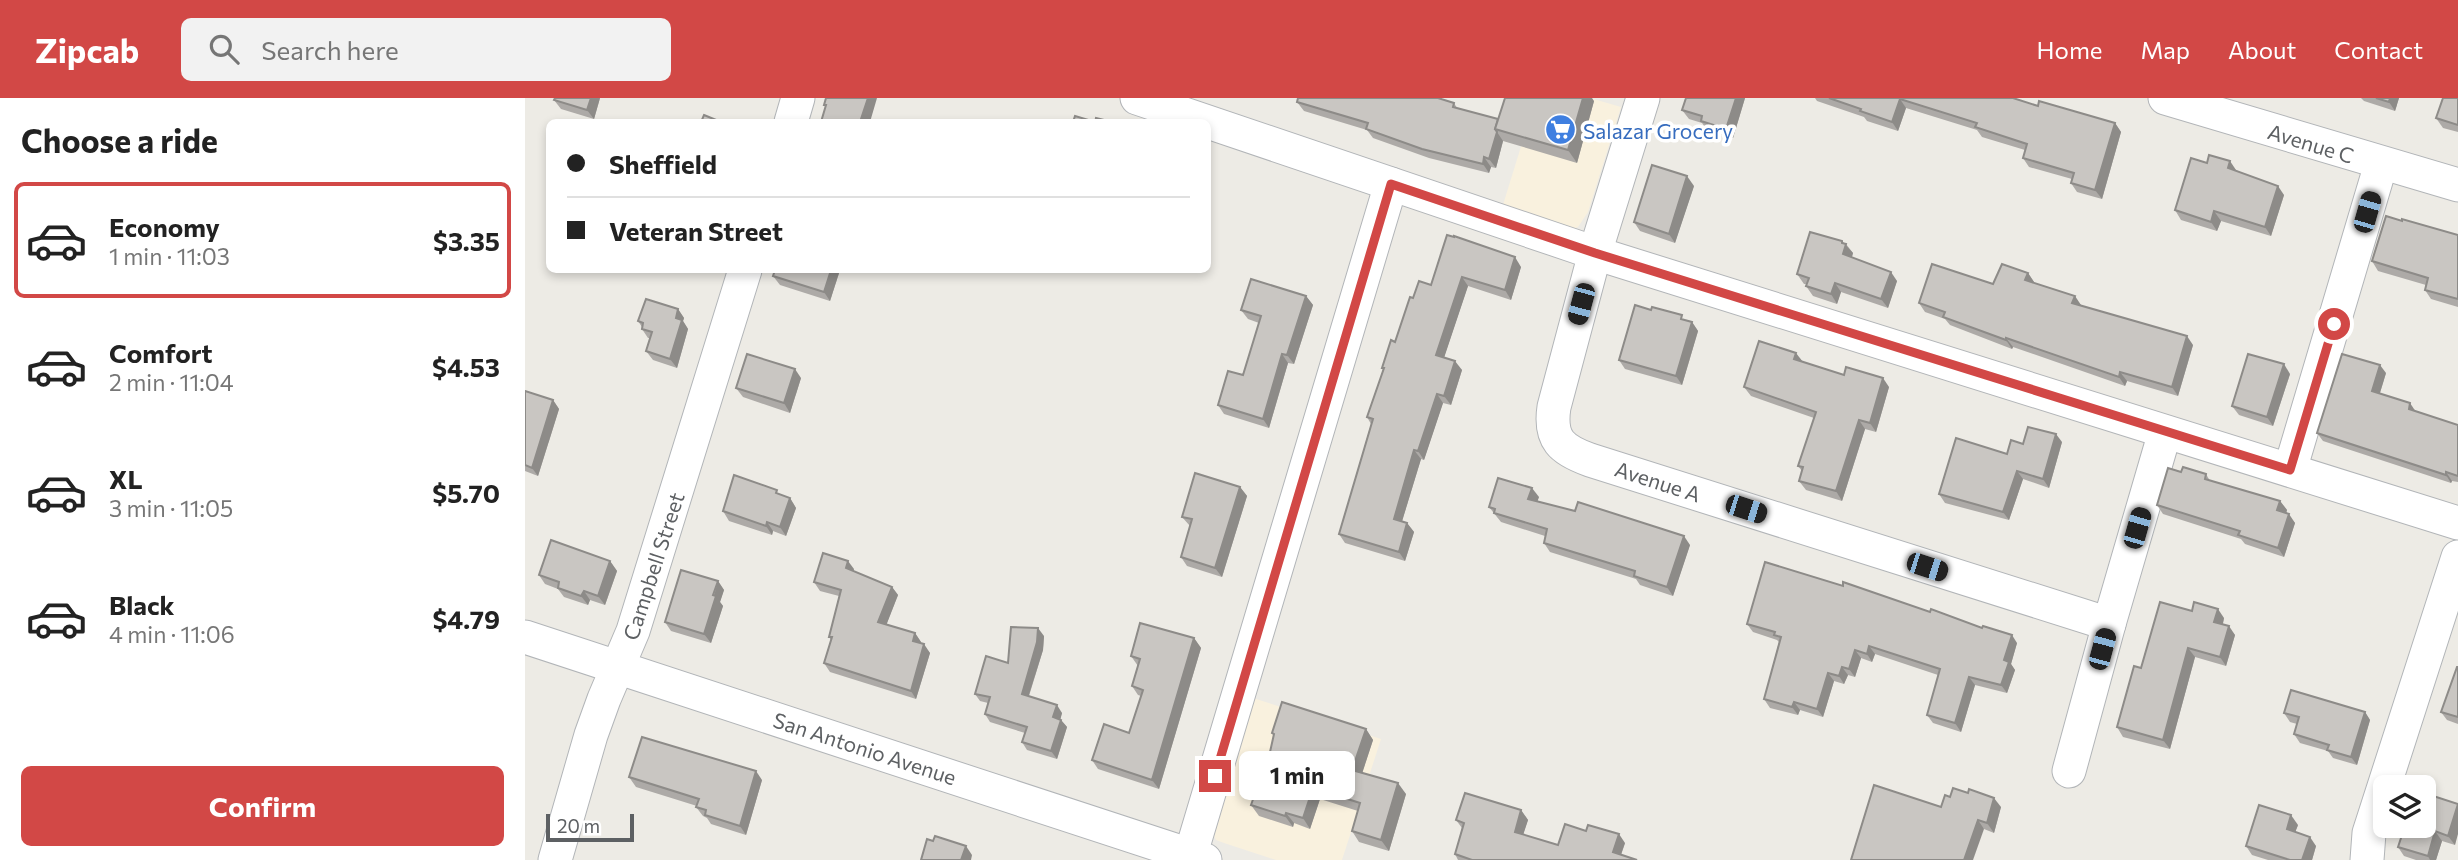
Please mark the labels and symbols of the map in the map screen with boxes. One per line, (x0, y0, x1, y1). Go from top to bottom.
supermarket icon: Salazar Grocery (1543, 113, 1577, 147)
place label: Salazar Grocery (1583, 118, 1733, 143)
street label: Avenue C (2265, 118, 2357, 168)
car (2352, 189, 2383, 235)
car (1566, 281, 1597, 327)
route start (2318, 308, 2350, 340)
street label: Avenue A (1612, 455, 1704, 507)
street label: Campbell Street (617, 489, 689, 643)
car (1723, 493, 1770, 525)
car (2122, 505, 2153, 551)
car (1904, 551, 1951, 583)
car (2087, 626, 2118, 672)
street label: San Antonio Avenue (770, 707, 960, 789)
callout: 1 min (1239, 752, 1355, 800)
route end (1199, 760, 1231, 792)
scale bar (546, 811, 633, 843)

